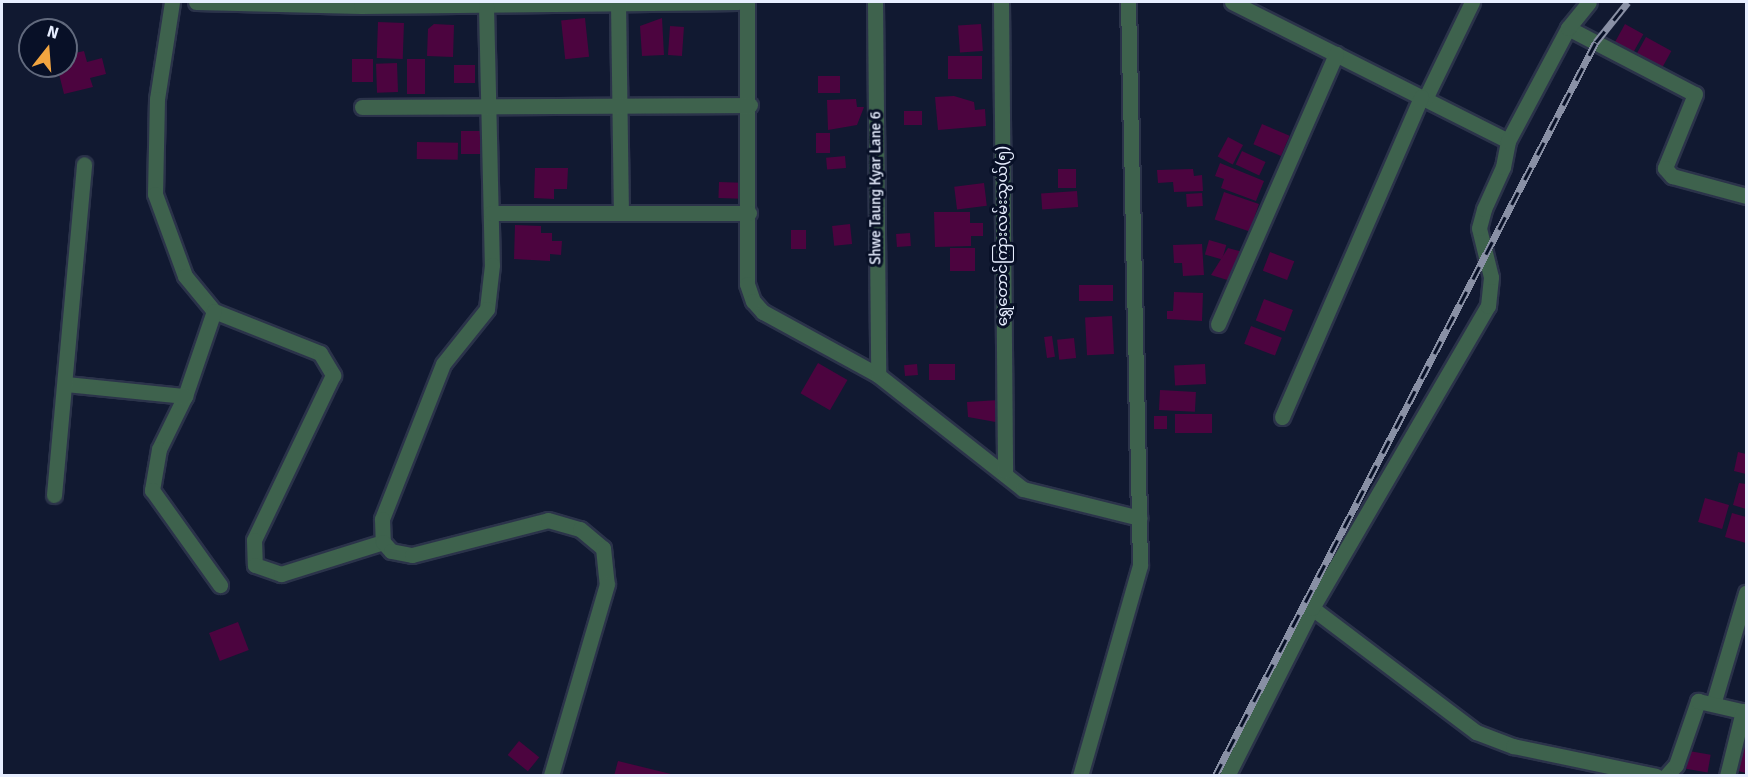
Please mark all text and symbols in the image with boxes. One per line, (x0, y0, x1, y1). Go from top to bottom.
north arrow (18, 18, 78, 78)
text: N (44, 22, 61, 44)
street label: Shwe Taung Kyar Lane 6 (867, 111, 885, 265)
street label: ရွှေတောင်ကြားလမ်းသွယ်(၅) (994, 146, 1012, 326)

